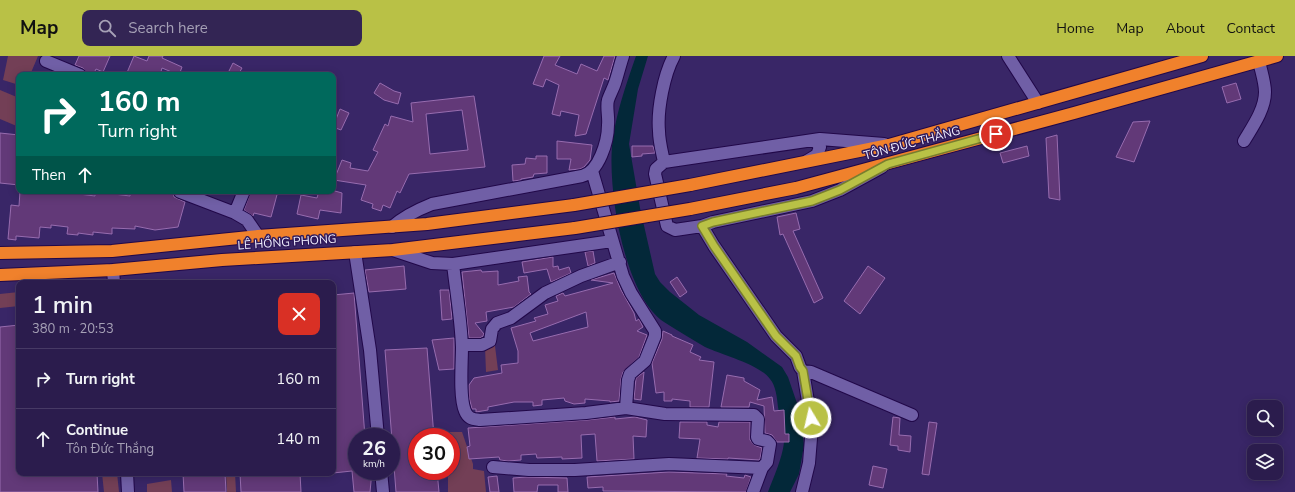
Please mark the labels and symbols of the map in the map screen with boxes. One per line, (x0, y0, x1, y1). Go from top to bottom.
pin (979, 117, 1013, 151)
street label: TÔN ĐỨC THẮNG (862, 121, 962, 164)
street label: LÊ HỒNG PHONG (237, 230, 337, 253)
position arrow (790, 397, 832, 439)
speed limit sign: 30 (408, 428, 460, 480)

